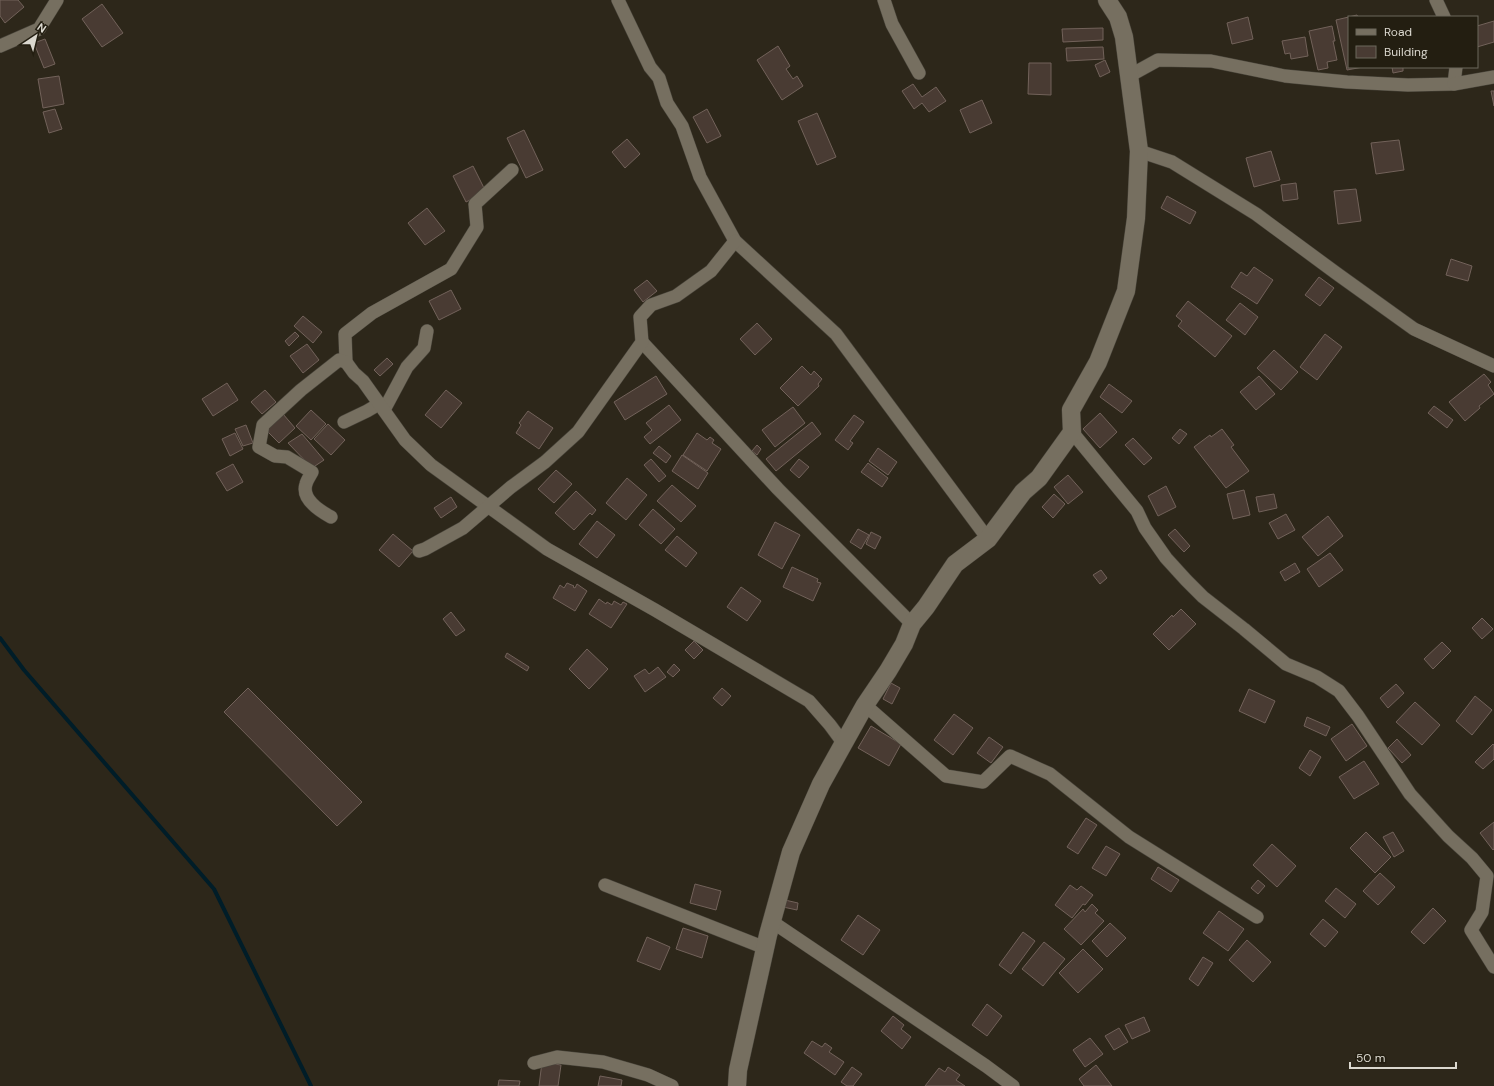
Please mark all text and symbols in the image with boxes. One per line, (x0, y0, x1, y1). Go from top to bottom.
north arrow (16, 16, 56, 56)
legend (1348, 16, 1478, 68)
text: N (34, 20, 49, 36)
text: Road (1384, 24, 1412, 40)
text: Building (1384, 44, 1428, 60)
scale bar (1350, 1044, 1456, 1070)
text: 50 m (1356, 1050, 1385, 1066)

